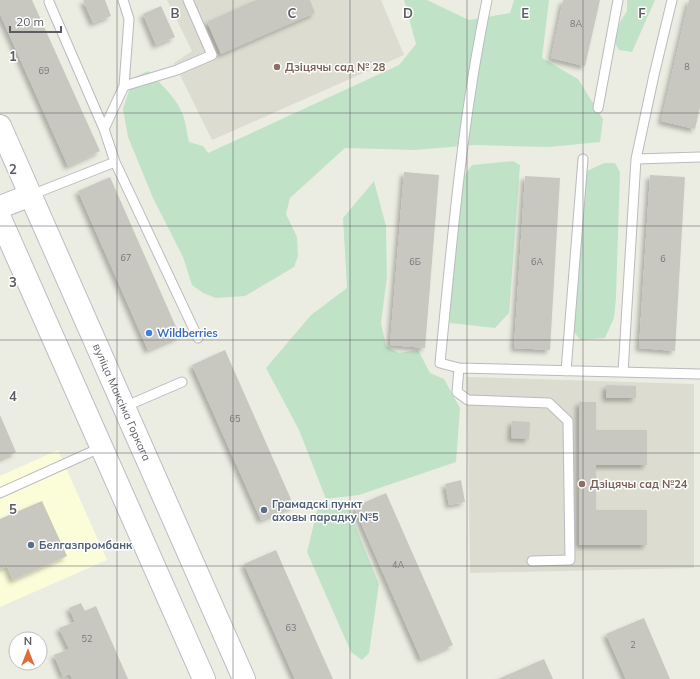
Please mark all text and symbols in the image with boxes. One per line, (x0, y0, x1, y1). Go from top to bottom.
text: B (171, 5, 180, 21)
text: C (288, 5, 297, 21)
text: D (403, 5, 413, 21)
text: E (521, 5, 529, 21)
text: F (638, 5, 646, 21)
scale bar (10, 8, 61, 34)
text: 20 m (16, 14, 44, 29)
house number: 8А (570, 18, 582, 29)
text: 1 (9, 48, 17, 64)
place label: Дзіцячы сад № 28 (285, 60, 386, 74)
house number: 8 (684, 61, 690, 72)
marker: Дзіцячы сад № 28 (272, 62, 282, 72)
house number: 69 (39, 65, 49, 76)
text: 2 (9, 161, 17, 177)
house number: 67 (121, 252, 131, 263)
house number: 6 (660, 253, 666, 264)
house number: 6Б (409, 256, 421, 267)
house number: 6А (531, 256, 543, 267)
text: 3 (9, 274, 17, 290)
place label: Wildberries (157, 326, 218, 340)
marker: Wildberries (144, 328, 154, 338)
street label: вуліца Максіма Горкага (90, 341, 154, 463)
text: 4 (9, 388, 17, 404)
house number: 65 (230, 413, 241, 424)
place label: Дзіцячы сад №24 (590, 477, 688, 491)
marker: Дзіцячы сад №24 (577, 479, 587, 489)
place label: Грамадскі пункт аховы парадку №5 (272, 497, 379, 524)
text: 5 (9, 501, 17, 517)
marker: Грамадскі пункт аховы парадку №5 (259, 505, 269, 515)
place label: Белгазпромбанк (39, 538, 133, 552)
marker: Белгазпромбанк (26, 540, 36, 550)
house number: 4А (392, 559, 404, 570)
house number: 63 (286, 622, 296, 633)
north arrow (8, 631, 48, 671)
house number: 52 (82, 633, 92, 644)
text: N (24, 634, 32, 648)
house number: 2 (630, 639, 636, 650)

